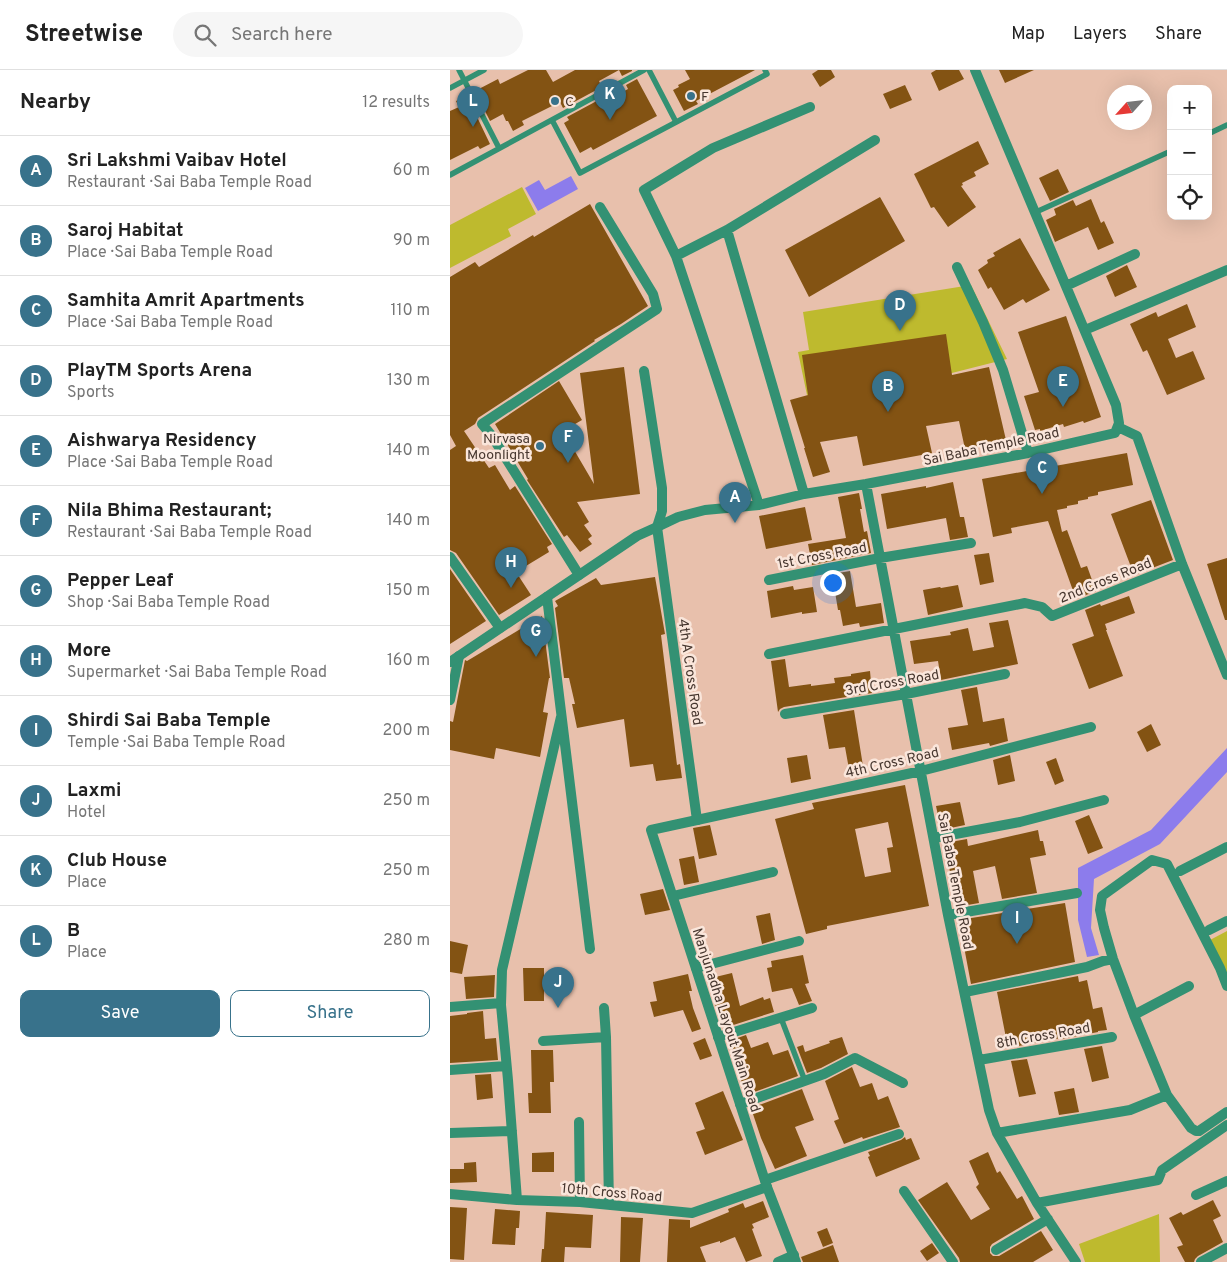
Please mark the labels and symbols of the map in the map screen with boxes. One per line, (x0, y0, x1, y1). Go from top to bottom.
pin: K (594, 79, 626, 120)
north arrow (1107, 85, 1152, 130)
pin: L (457, 86, 489, 127)
place label: F (701, 89, 709, 106)
marker: F (685, 90, 697, 102)
place label: C (565, 94, 574, 111)
marker: C (549, 95, 561, 107)
pin: D (884, 290, 916, 331)
pin: E (1047, 366, 1079, 407)
pin: B (872, 371, 904, 412)
pin: F (552, 422, 584, 463)
street label: Sai Baba Temple Road (922, 425, 1061, 470)
place label: Nirvasa Moonlight (467, 431, 530, 464)
marker: Nirvasa Moonlight (534, 440, 546, 452)
pin: C (1026, 453, 1058, 494)
pin: A (719, 482, 751, 523)
street label: 1st Cross Road (776, 539, 868, 573)
pin: H (495, 547, 527, 588)
street label: 2nd Cross Road (1057, 555, 1154, 608)
your location (820, 570, 846, 596)
pin: G (520, 616, 552, 657)
street label: 4th A Cross Road (674, 618, 705, 726)
street label: 3rd Cross Road (844, 667, 941, 700)
street label: 4th Cross Road (844, 744, 941, 782)
street label: Sai Baba Temple Road (933, 812, 976, 951)
pin: I (1001, 903, 1033, 944)
street label: Manjunadha Layout Main Road (688, 926, 763, 1115)
pin: J (542, 967, 574, 1008)
street label: 8th Cross Road (995, 1020, 1092, 1053)
street label: 10th Cross Road (561, 1181, 663, 1206)

